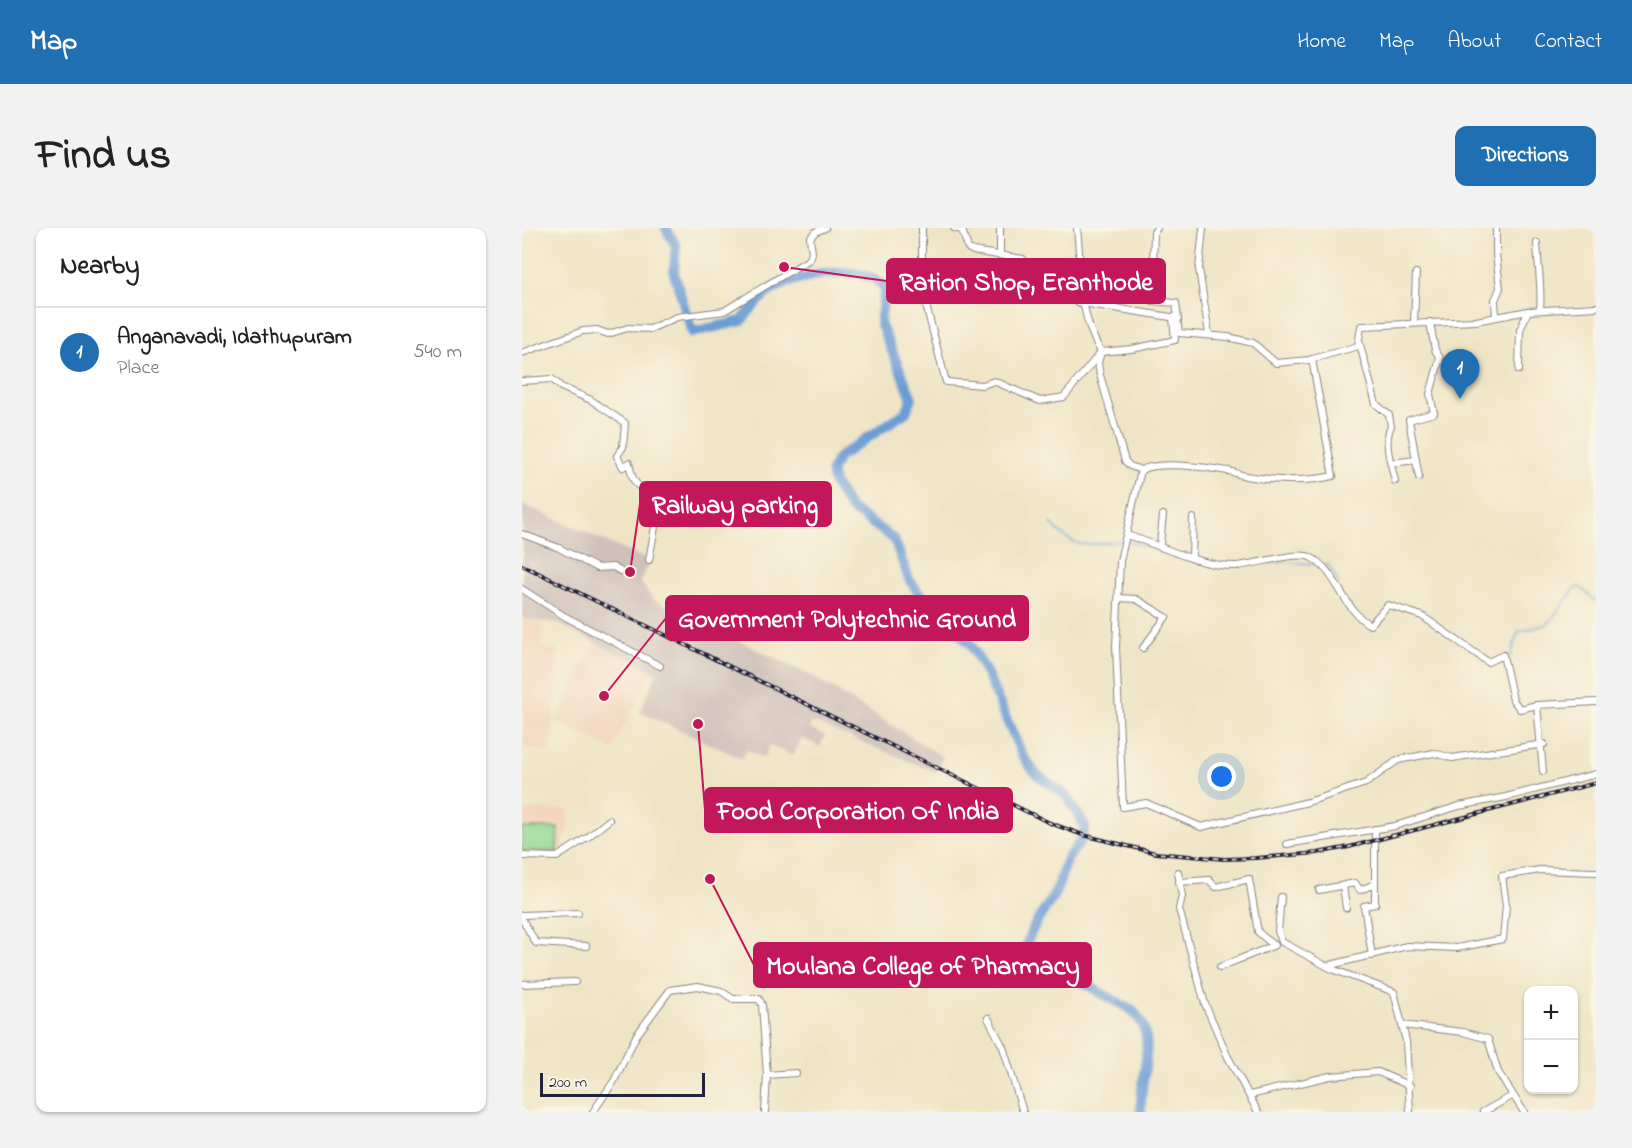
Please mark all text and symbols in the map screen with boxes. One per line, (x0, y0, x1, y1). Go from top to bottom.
text: Map (30, 22, 77, 63)
text: Home (1297, 27, 1346, 57)
text: Map (1379, 27, 1414, 57)
text: About (1447, 27, 1501, 57)
text: Contact (1534, 27, 1602, 57)
text: Find us (36, 126, 171, 187)
button: Directions (1455, 126, 1596, 186)
text: Nearby (60, 248, 139, 286)
callout: Ration Shop, Eranthode (887, 259, 1165, 303)
text: Ration Shop, Eranthode (899, 265, 1154, 303)
text: Anganavadi, Idathupuram (117, 322, 352, 354)
text: 1 (76, 338, 83, 367)
text: 540 m (413, 338, 462, 367)
pin: 1 (1440, 350, 1480, 399)
text: Place (117, 354, 159, 383)
callout: Railway parking (640, 482, 831, 526)
text: Railway parking (652, 488, 818, 527)
callout: Government Polytechnic Ground (666, 596, 1028, 640)
text: Government Polytechnic Ground (678, 602, 1016, 640)
your location (1207, 762, 1236, 791)
callout: Food Corporation Of India (705, 788, 1012, 832)
text: Food Corporation Of India (715, 794, 999, 832)
callout: Moulana College of Pharmacy (754, 943, 1091, 987)
text: Moulana College of Pharmacy (766, 949, 1080, 988)
map controls (1524, 986, 1578, 1094)
button: + (1524, 986, 1578, 1040)
button: − (1524, 1040, 1578, 1094)
scale bar (540, 1070, 705, 1098)
text: 200 m (549, 1071, 587, 1095)

